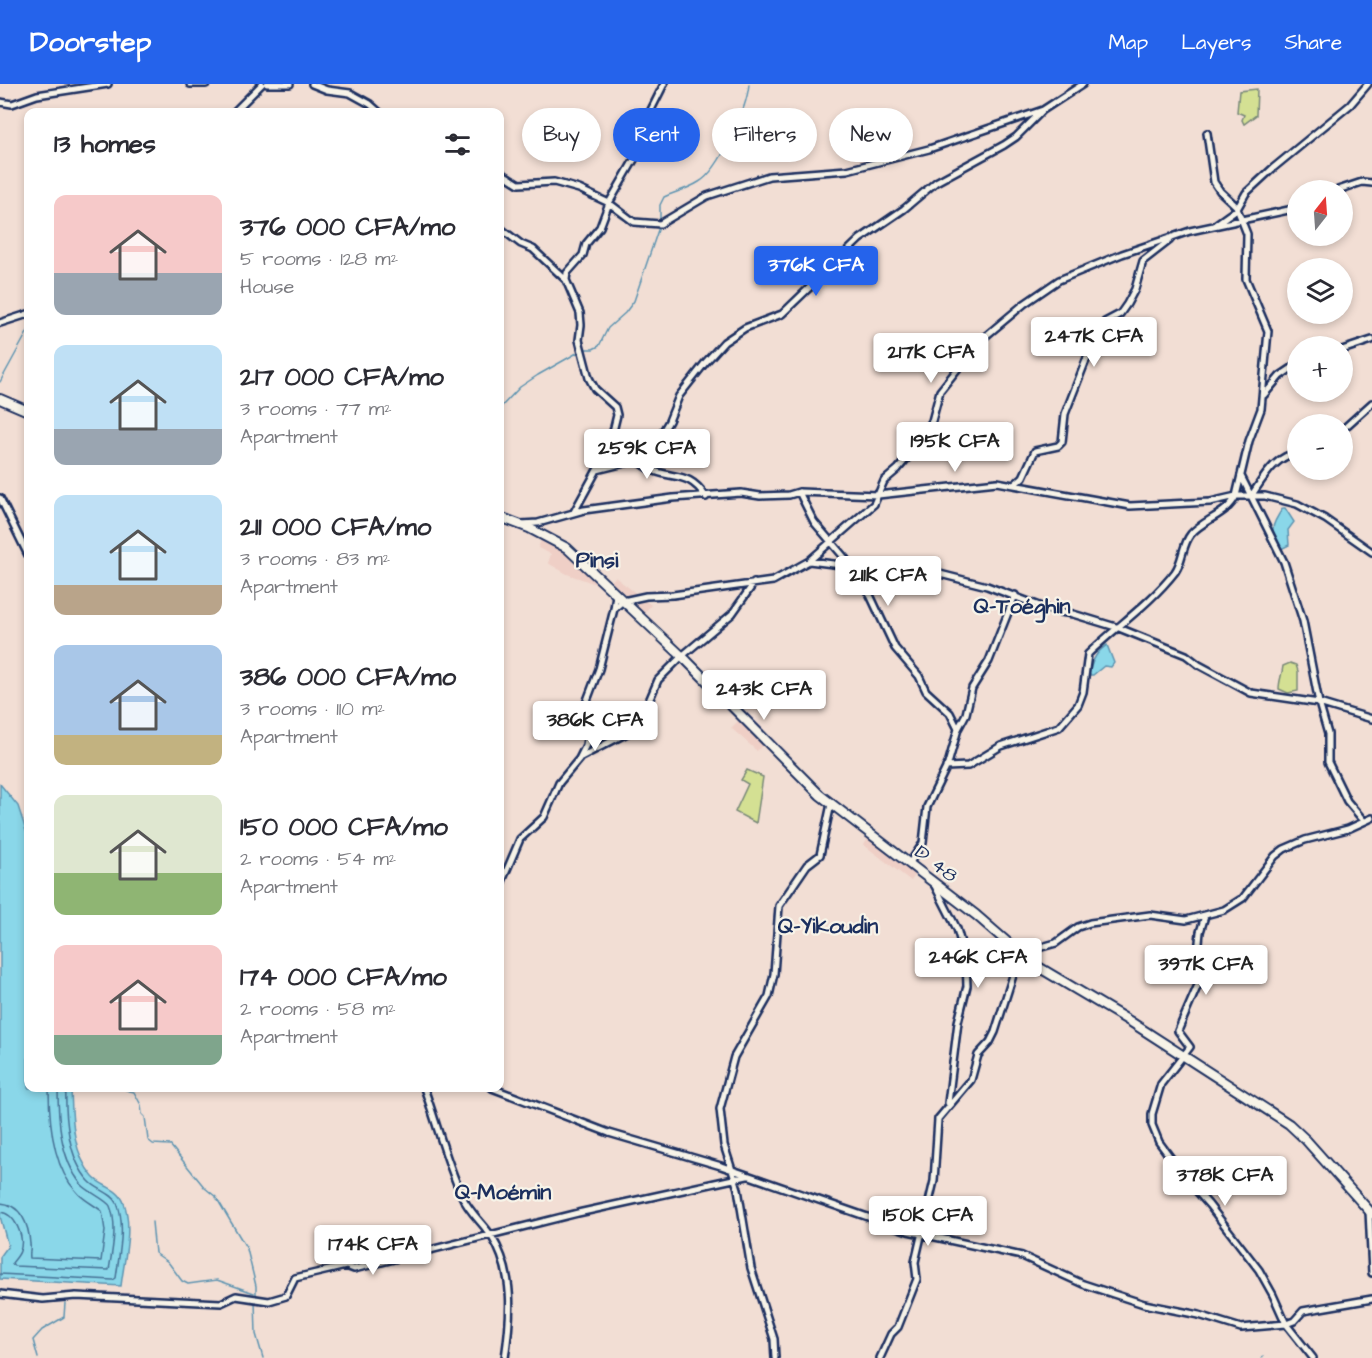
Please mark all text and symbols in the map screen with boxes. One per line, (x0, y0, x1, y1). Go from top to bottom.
text: Doorstep (30, 23, 151, 62)
text: Map (1108, 28, 1148, 57)
text: Layers (1181, 28, 1251, 57)
text: Share (1284, 28, 1342, 57)
chip: Buy (522, 108, 601, 162)
chip: Rent (613, 108, 700, 162)
chip: Filters (712, 108, 817, 162)
chip: New (829, 108, 913, 162)
text: 13 homes (54, 126, 156, 162)
icon: filters (441, 128, 474, 161)
north arrow (1287, 180, 1353, 246)
map controls (1287, 180, 1353, 480)
text: 376 000 CFA/mo (240, 209, 455, 245)
icon: home (102, 219, 174, 291)
text: 5 rooms · 128 m² (240, 245, 398, 273)
pin: 376K CFA (754, 246, 878, 297)
text: 376K CFA (768, 251, 864, 279)
button: layers (1287, 258, 1353, 324)
text: House (240, 273, 294, 301)
pin: 247K CFA (1032, 317, 1156, 368)
text: 247K CFA (1045, 322, 1143, 350)
pin: 217K CFA (869, 333, 993, 384)
button: + (1287, 336, 1353, 402)
text: 217K CFA (887, 338, 975, 366)
text: 217 000 CFA/mo (240, 359, 444, 395)
icon: home (102, 369, 174, 441)
text: 3 rooms · 77 m² (240, 395, 392, 423)
button: − (1287, 414, 1353, 480)
pin: 195K CFA (893, 422, 1017, 473)
text: Apartment (240, 423, 338, 451)
text: 195K CFA (910, 427, 1000, 455)
pin: 259K CFA (585, 429, 709, 480)
text: 259K CFA (598, 434, 696, 462)
text: 211 000 CFA/mo (240, 509, 431, 545)
icon: home (102, 519, 174, 591)
text: 3 rooms · 83 m² (240, 545, 390, 573)
district label: Pinsi (576, 545, 619, 576)
pin: 211K CFA (826, 556, 950, 607)
text: 211K CFA (849, 561, 927, 589)
text: Apartment (240, 573, 338, 601)
district label: Q-Toéghin (973, 591, 1071, 623)
text: 386 000 CFA/mo (240, 659, 456, 695)
icon: home (102, 669, 174, 741)
pin: 243K CFA (702, 670, 826, 721)
text: 243K CFA (716, 675, 812, 703)
text: 3 rooms · 110 m² (240, 695, 385, 723)
pin: 386K CFA (533, 701, 657, 752)
text: 386K CFA (547, 706, 643, 734)
text: Apartment (240, 723, 338, 751)
text: 150 000 CFA/mo (240, 809, 448, 845)
icon: home (102, 819, 174, 891)
street label: D 48 (909, 839, 963, 890)
text: 2 rooms · 54 m² (240, 845, 396, 873)
text: Apartment (240, 873, 338, 901)
district label: Q-Yikoudin (778, 911, 878, 942)
pin: 246K CFA (916, 938, 1040, 989)
text: 246K CFA (929, 943, 1027, 971)
pin: 397K CFA (1144, 945, 1268, 996)
text: 397K CFA (1159, 950, 1253, 978)
text: 174 000 CFA/mo (240, 959, 447, 995)
icon: home (102, 969, 174, 1041)
text: 2 rooms · 58 m² (240, 995, 396, 1023)
text: Apartment (240, 1023, 338, 1051)
pin: 378K CFA (1163, 1156, 1287, 1207)
text: 378K CFA (1177, 1161, 1273, 1189)
district label: Q-Moémin (455, 1177, 551, 1208)
pin: 150K CFA (866, 1196, 990, 1247)
text: 150K CFA (883, 1201, 973, 1229)
pin: 174K CFA (311, 1225, 435, 1276)
text: 174K CFA (328, 1230, 418, 1258)

